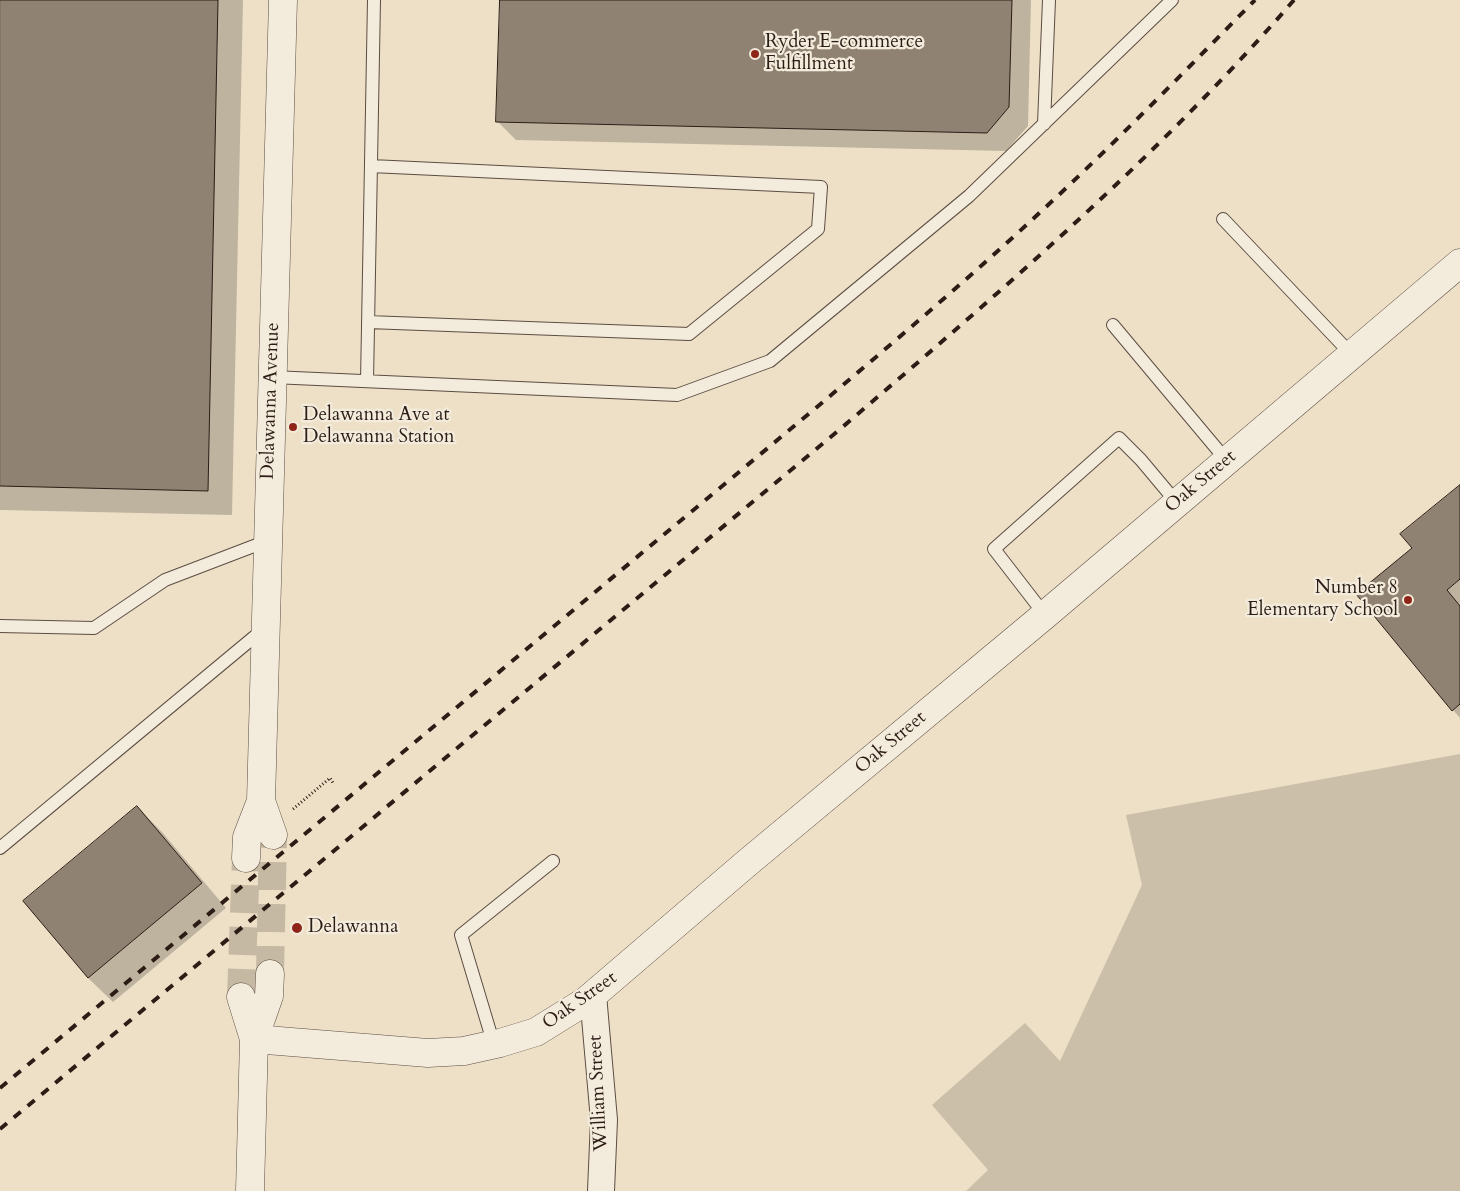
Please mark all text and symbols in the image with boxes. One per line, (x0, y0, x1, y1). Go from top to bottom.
place label: Ryder E-commerce Fulfillment (765, 32, 923, 76)
marker: Ryder E-commerce Fulfillment (749, 48, 761, 60)
street label: Delawanna Avenue (257, 322, 285, 480)
place label: Delawanna Ave at Delawanna Station (303, 405, 455, 449)
marker: Delawanna Ave at Delawanna Station (287, 421, 299, 433)
street label: Oak Street (1161, 446, 1241, 518)
place label: Number 8 Elementary School (1247, 578, 1398, 622)
marker: Number 8 Elementary School (1402, 594, 1414, 606)
street label: Oak Street (851, 707, 931, 779)
place label: Delawanna (308, 917, 398, 939)
marker: Delawanna (290, 921, 304, 935)
street label: Oak Street (538, 967, 622, 1035)
street label: William Street (585, 1034, 613, 1152)

